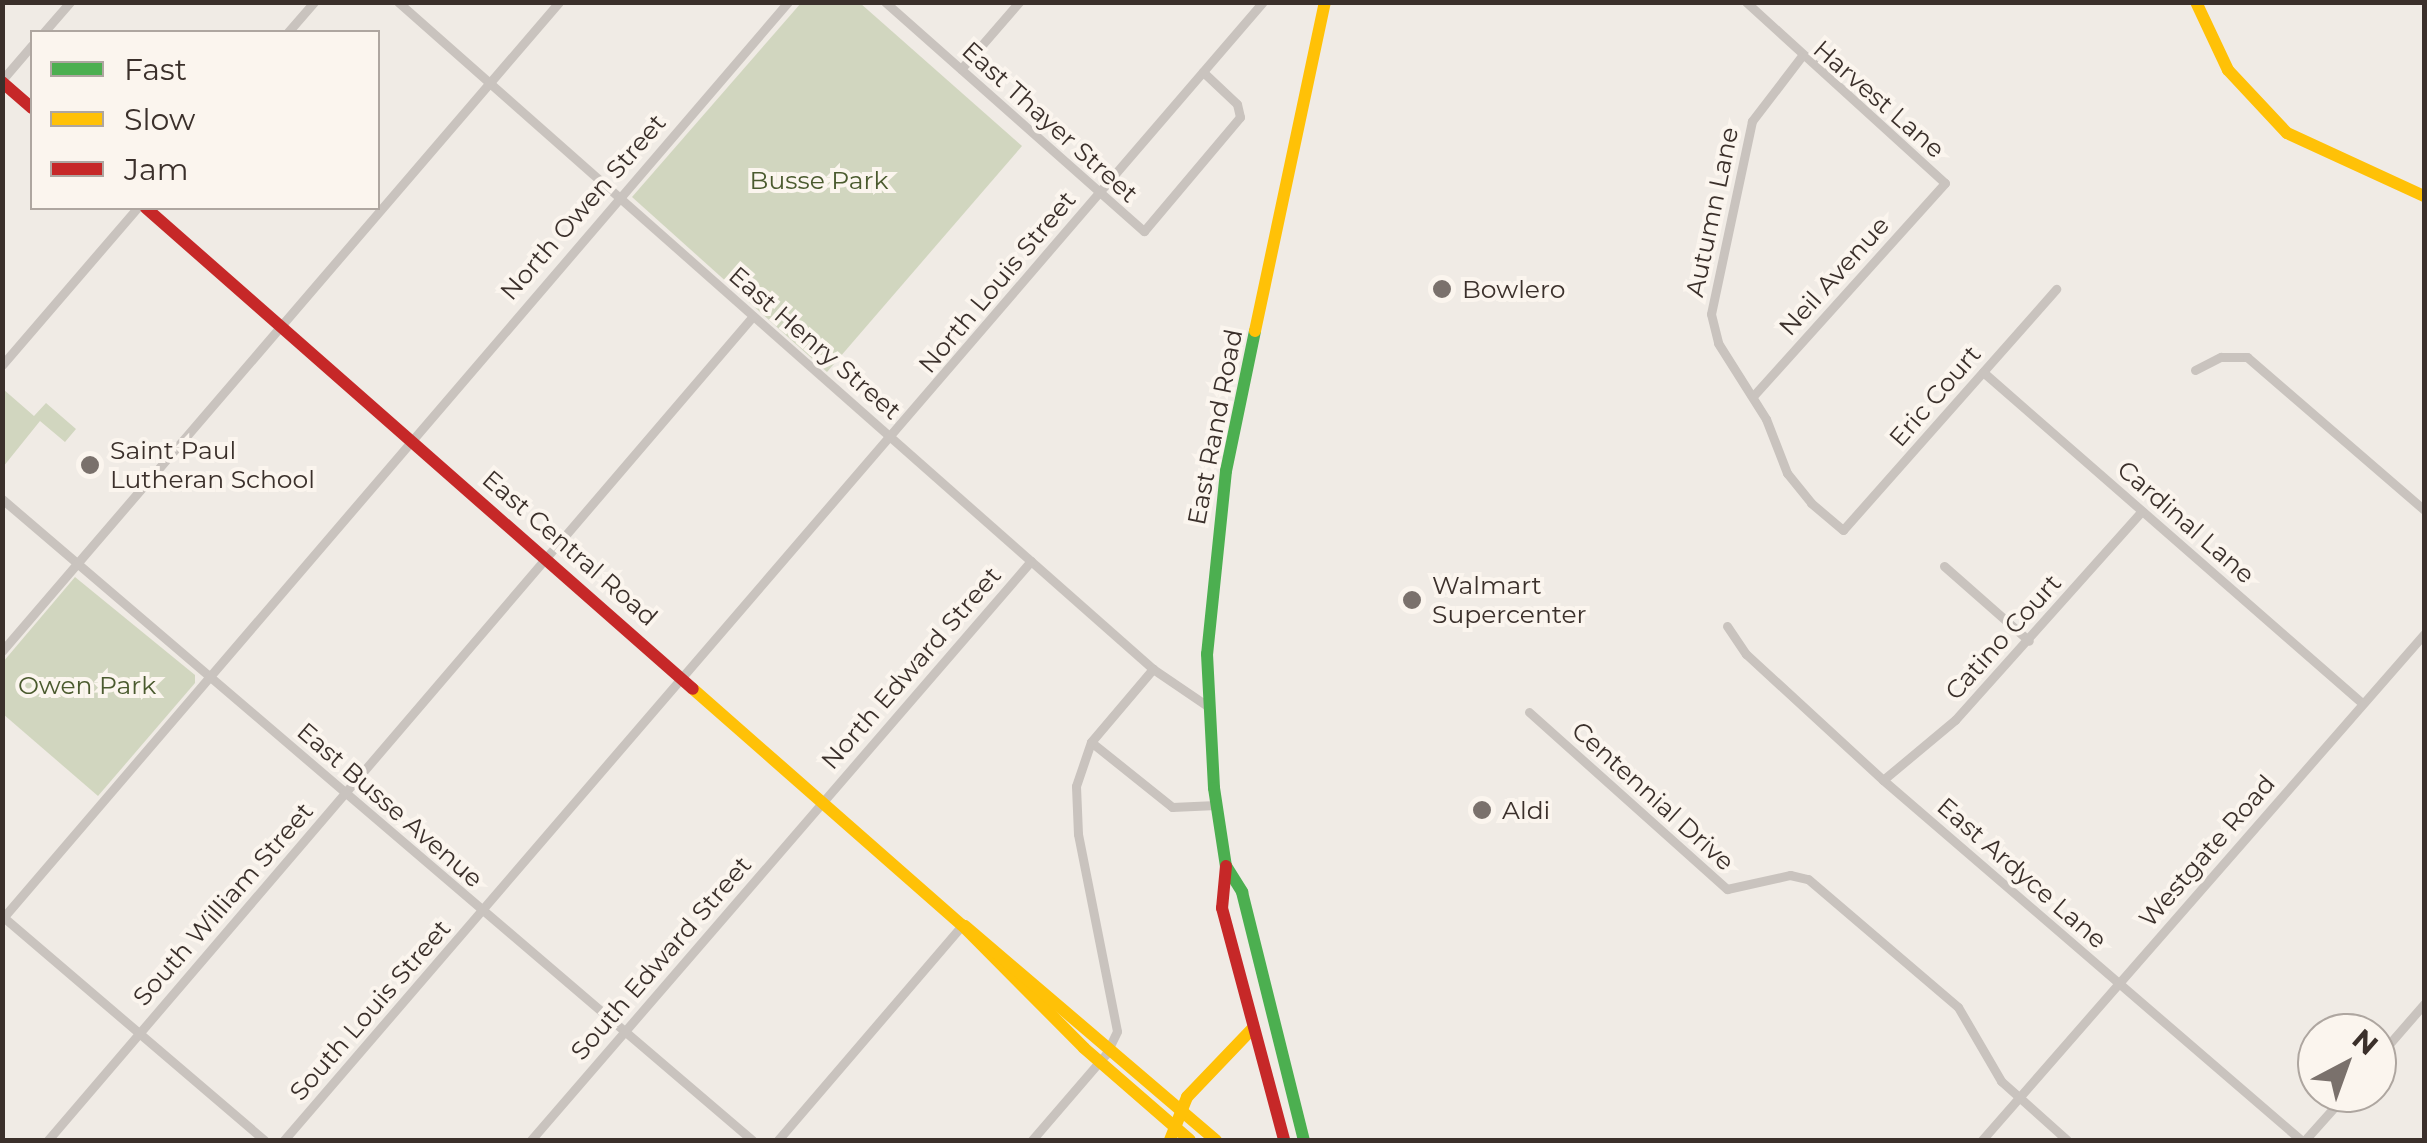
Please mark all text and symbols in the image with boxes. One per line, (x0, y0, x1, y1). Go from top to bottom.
legend (30, 30, 380, 210)
street label: Harvest Lane (1807, 34, 1951, 164)
street label: East Thayer Street (956, 35, 1144, 209)
text: Fast (124, 51, 187, 88)
text: Slow (124, 101, 195, 138)
street label: North Owen Street (494, 108, 672, 306)
street label: Autumn Lane (1679, 124, 1745, 300)
text: Jam (124, 151, 189, 188)
park label: Busse Park (750, 165, 888, 195)
street label: North Louis Street (912, 185, 1082, 379)
street label: Neil Avenue (1773, 210, 1895, 342)
street label: East Henry Street (723, 260, 907, 426)
place label: Bowlero (1462, 274, 1565, 304)
marker: Bowlero (1431, 278, 1453, 300)
street label: East Rand Road (1181, 327, 1249, 527)
street label: Eric Court (1883, 339, 1987, 453)
place label: Saint Paul Lutheran School (110, 436, 315, 495)
marker: Saint Paul Lutheran School (79, 454, 101, 476)
street label: Cardinal Lane (2111, 454, 2261, 590)
street label: East Central Road (476, 464, 664, 632)
street label: North Edward Street (815, 561, 1007, 775)
street label: Catino Court (1939, 568, 2067, 706)
place label: Walmart Supercenter (1432, 571, 1587, 630)
marker: Walmart Supercenter (1401, 589, 1423, 611)
park label: Owen Park (18, 670, 156, 700)
street label: Centennial Drive (1566, 715, 1740, 877)
street label: East Busse Avenue (291, 716, 489, 894)
street label: Westgate Road (2133, 769, 2281, 933)
street label: East Ardyce Lane (1931, 791, 2113, 955)
place label: Aldi (1502, 795, 1550, 825)
street label: South William Street (127, 796, 319, 1012)
marker: Aldi (1471, 799, 1493, 821)
street label: South Edward Street (564, 850, 758, 1066)
street label: South Louis Street (283, 914, 457, 1106)
north arrow (2297, 1013, 2397, 1113)
text: N (2346, 1022, 2385, 1062)

